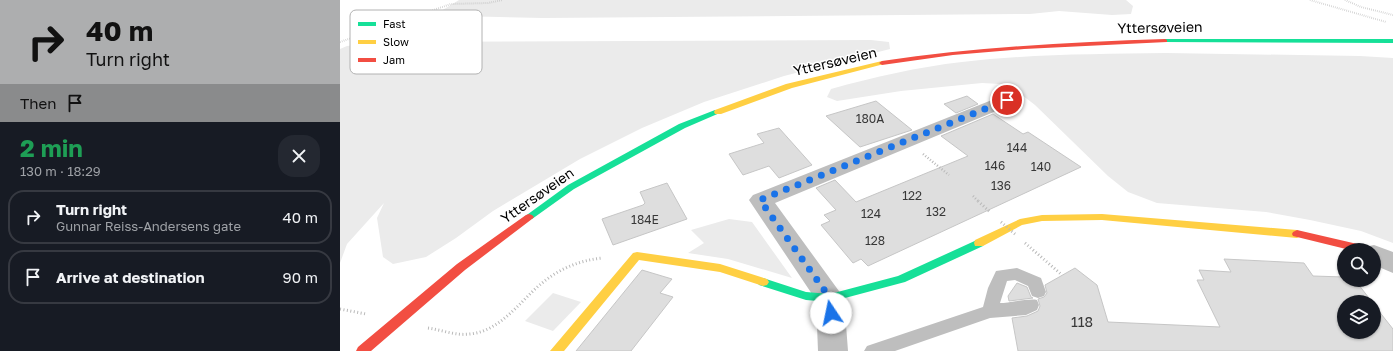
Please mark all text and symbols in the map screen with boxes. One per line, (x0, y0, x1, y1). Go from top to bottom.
legend (350, 10, 482, 74)
text: 40 m (86, 14, 153, 47)
icon: right (20, 16, 72, 68)
text: Fast (383, 17, 406, 30)
street label: Yttersøveien (1117, 18, 1203, 36)
text: Slow (383, 35, 409, 48)
street label: Yttersøveien (792, 43, 878, 79)
text: Turn right (86, 48, 170, 70)
text: Jam (383, 53, 405, 66)
pin (990, 83, 1024, 117)
icon: arrive (996, 89, 1018, 111)
icon: arrive (64, 92, 86, 114)
text: Then (20, 94, 56, 112)
house number: 180A (856, 111, 884, 126)
text: 2 min (20, 133, 83, 162)
button: close (278, 135, 320, 177)
house number: 144 (1007, 140, 1027, 155)
house number: 146 (985, 158, 1005, 173)
house number: 140 (1031, 159, 1051, 174)
text: 130 m · 18:29 (20, 163, 101, 179)
street label: Yttersøveien (497, 164, 577, 226)
house number: 136 (991, 178, 1011, 193)
house number: 122 (902, 188, 922, 203)
text: Turn right (56, 200, 127, 218)
house number: 132 (926, 204, 946, 219)
icon: right (22, 206, 44, 228)
house number: 124 (861, 206, 881, 221)
text: 40 m (283, 208, 318, 226)
house number: 184E (631, 212, 659, 227)
text: Gunnar Reiss-Andersens gate (56, 218, 241, 234)
house number: 128 (865, 233, 885, 248)
map controls (1337, 243, 1381, 339)
button: search (1337, 243, 1381, 287)
icon: arrive (22, 266, 44, 288)
text: Arrive at destination (56, 268, 205, 286)
text: 90 m (283, 268, 318, 286)
position arrow (810, 292, 852, 334)
button: layers (1337, 295, 1381, 339)
house number: 118 (1071, 313, 1093, 330)

